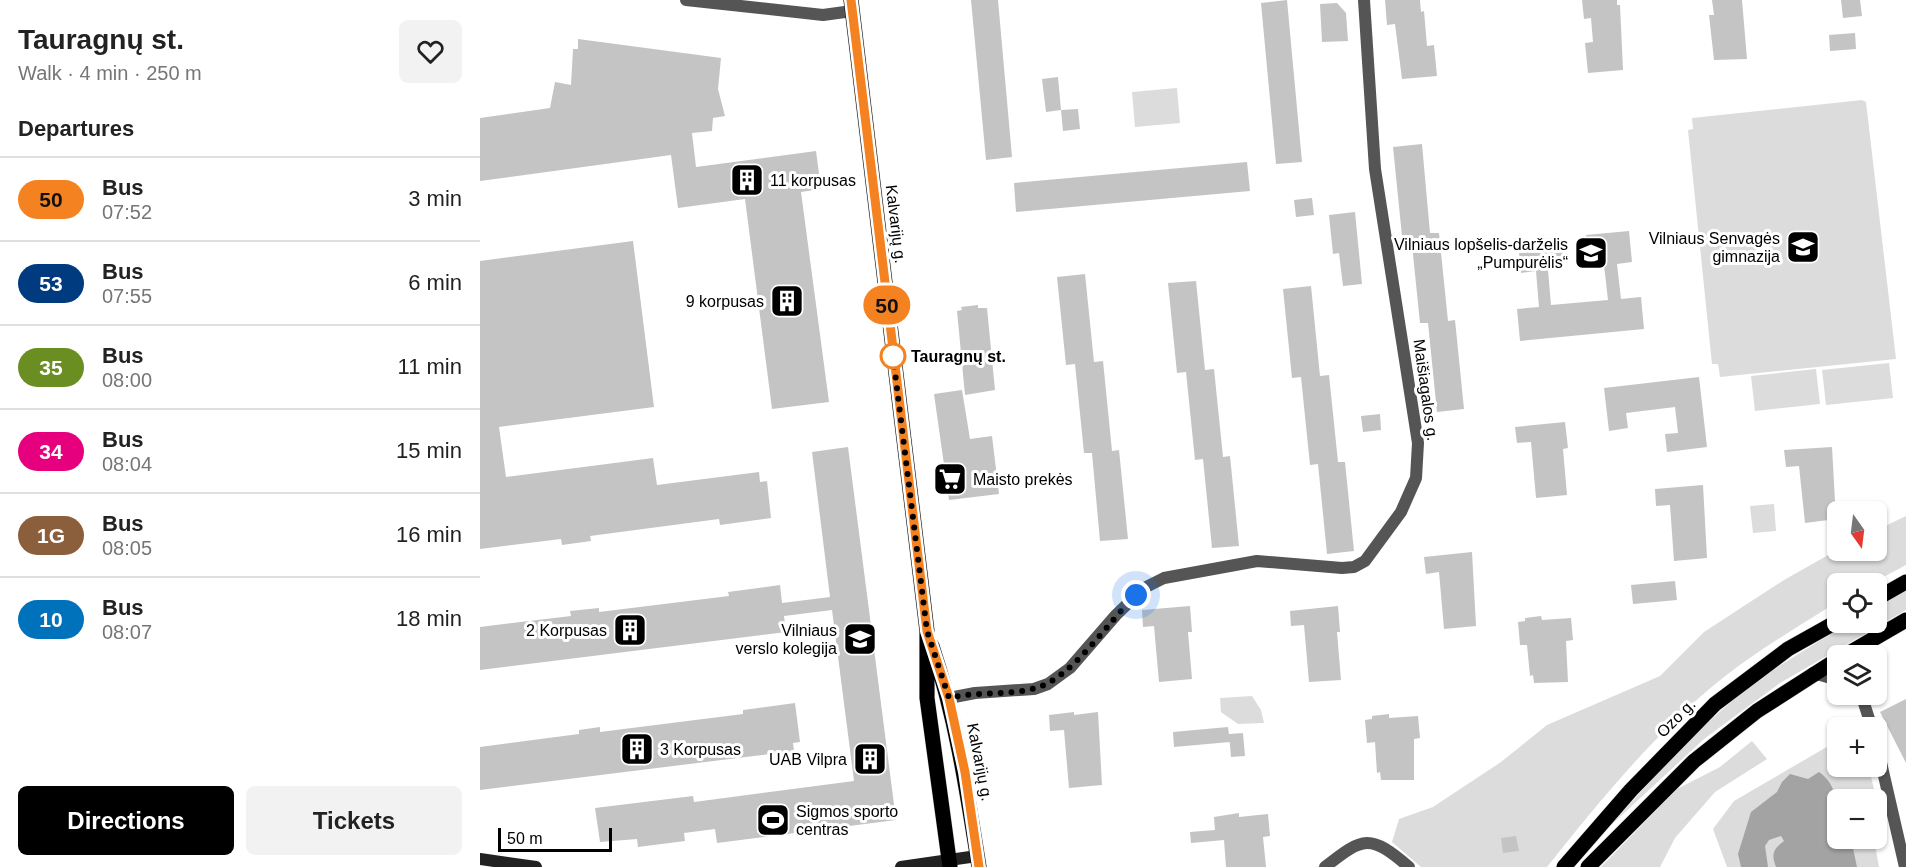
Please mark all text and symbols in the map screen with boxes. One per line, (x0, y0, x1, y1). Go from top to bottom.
button: heart (399, 20, 462, 83)
text: Tauragnų st. (18, 24, 184, 55)
text: Walk · 4 min · 250 m (18, 62, 202, 84)
text: Departures (18, 116, 134, 141)
building icon: 11 korpusas (729, 162, 765, 198)
place label: 11 korpusas (770, 172, 856, 189)
text: Bus (102, 175, 144, 200)
street label: Kalvarijų g. (883, 184, 909, 264)
text: 3 min (408, 186, 462, 211)
text: 50 (39, 188, 63, 211)
text: 07:52 (102, 201, 152, 223)
school or university icon: Vilniaus Senvagės gimnazija (1785, 229, 1821, 265)
place label: Vilniaus Senvagės gimnazija (1649, 230, 1780, 265)
school or university icon: Vilniaus lopšelis-darželis „Pumpurėlis“ (1573, 235, 1609, 271)
place label: Vilniaus lopšelis-darželis „Pumpurėlis“ (1394, 236, 1568, 271)
text: Bus (102, 259, 144, 284)
text: 6 min (408, 270, 462, 295)
text: 53 (39, 272, 63, 295)
building icon: 9 korpusas (769, 283, 805, 319)
text: 07:55 (102, 285, 152, 307)
line badge: 50 (860, 286, 914, 324)
place label: 9 korpusas (686, 293, 764, 310)
text: 50 (875, 294, 899, 317)
street label: Maišiagalos g. (1410, 338, 1442, 442)
text: Bus (102, 343, 144, 368)
marker: Tauragnų st. (880, 343, 906, 369)
place label: Tauragnų st. (911, 348, 1006, 365)
text: 11 min (398, 354, 462, 379)
text: 35 (39, 356, 63, 379)
text: 08:00 (102, 369, 152, 391)
text: Bus (102, 427, 144, 452)
text: 15 min (396, 438, 462, 463)
text: 34 (39, 440, 63, 463)
text: 08:04 (102, 453, 152, 475)
supermarket icon: Maisto prekės (932, 461, 968, 497)
place label: Maisto prekės (973, 471, 1073, 488)
north arrow (1827, 501, 1887, 561)
map controls (1827, 501, 1887, 849)
text: Bus (102, 511, 144, 536)
text: 16 min (396, 522, 462, 547)
text: 1G (37, 524, 65, 547)
text: 08:05 (102, 537, 152, 559)
button: locate (1827, 573, 1887, 633)
your location (1121, 580, 1151, 610)
text: Bus (102, 595, 144, 620)
text: 18 min (396, 606, 462, 631)
text: 10 (39, 608, 63, 631)
building icon: 2 Korpusas (612, 612, 648, 648)
text: 08:07 (102, 621, 152, 643)
school or university icon: Vilniaus verslo kolegija (842, 621, 878, 657)
place label: 2 Korpusas (526, 622, 607, 639)
place label: Vilniaus verslo kolegija (736, 622, 837, 657)
button: layers (1827, 645, 1887, 705)
street label: Ozo g. (1653, 695, 1699, 741)
button: + (1827, 717, 1887, 777)
street label: Kalvarijų g. (964, 722, 996, 802)
building icon: 3 Korpusas (619, 731, 655, 767)
place label: 3 Korpusas (660, 741, 741, 758)
building icon: UAB Vilpra (852, 741, 888, 777)
place label: UAB Vilpra (769, 751, 847, 768)
button: Directions (18, 786, 234, 855)
button: Tickets (246, 786, 462, 855)
button: − (1827, 789, 1887, 849)
sports icon: Sigmos sporto centras (755, 802, 791, 838)
place label: Sigmos sporto centras (796, 803, 898, 838)
scale bar (498, 825, 612, 852)
text: 50 m (507, 830, 543, 847)

